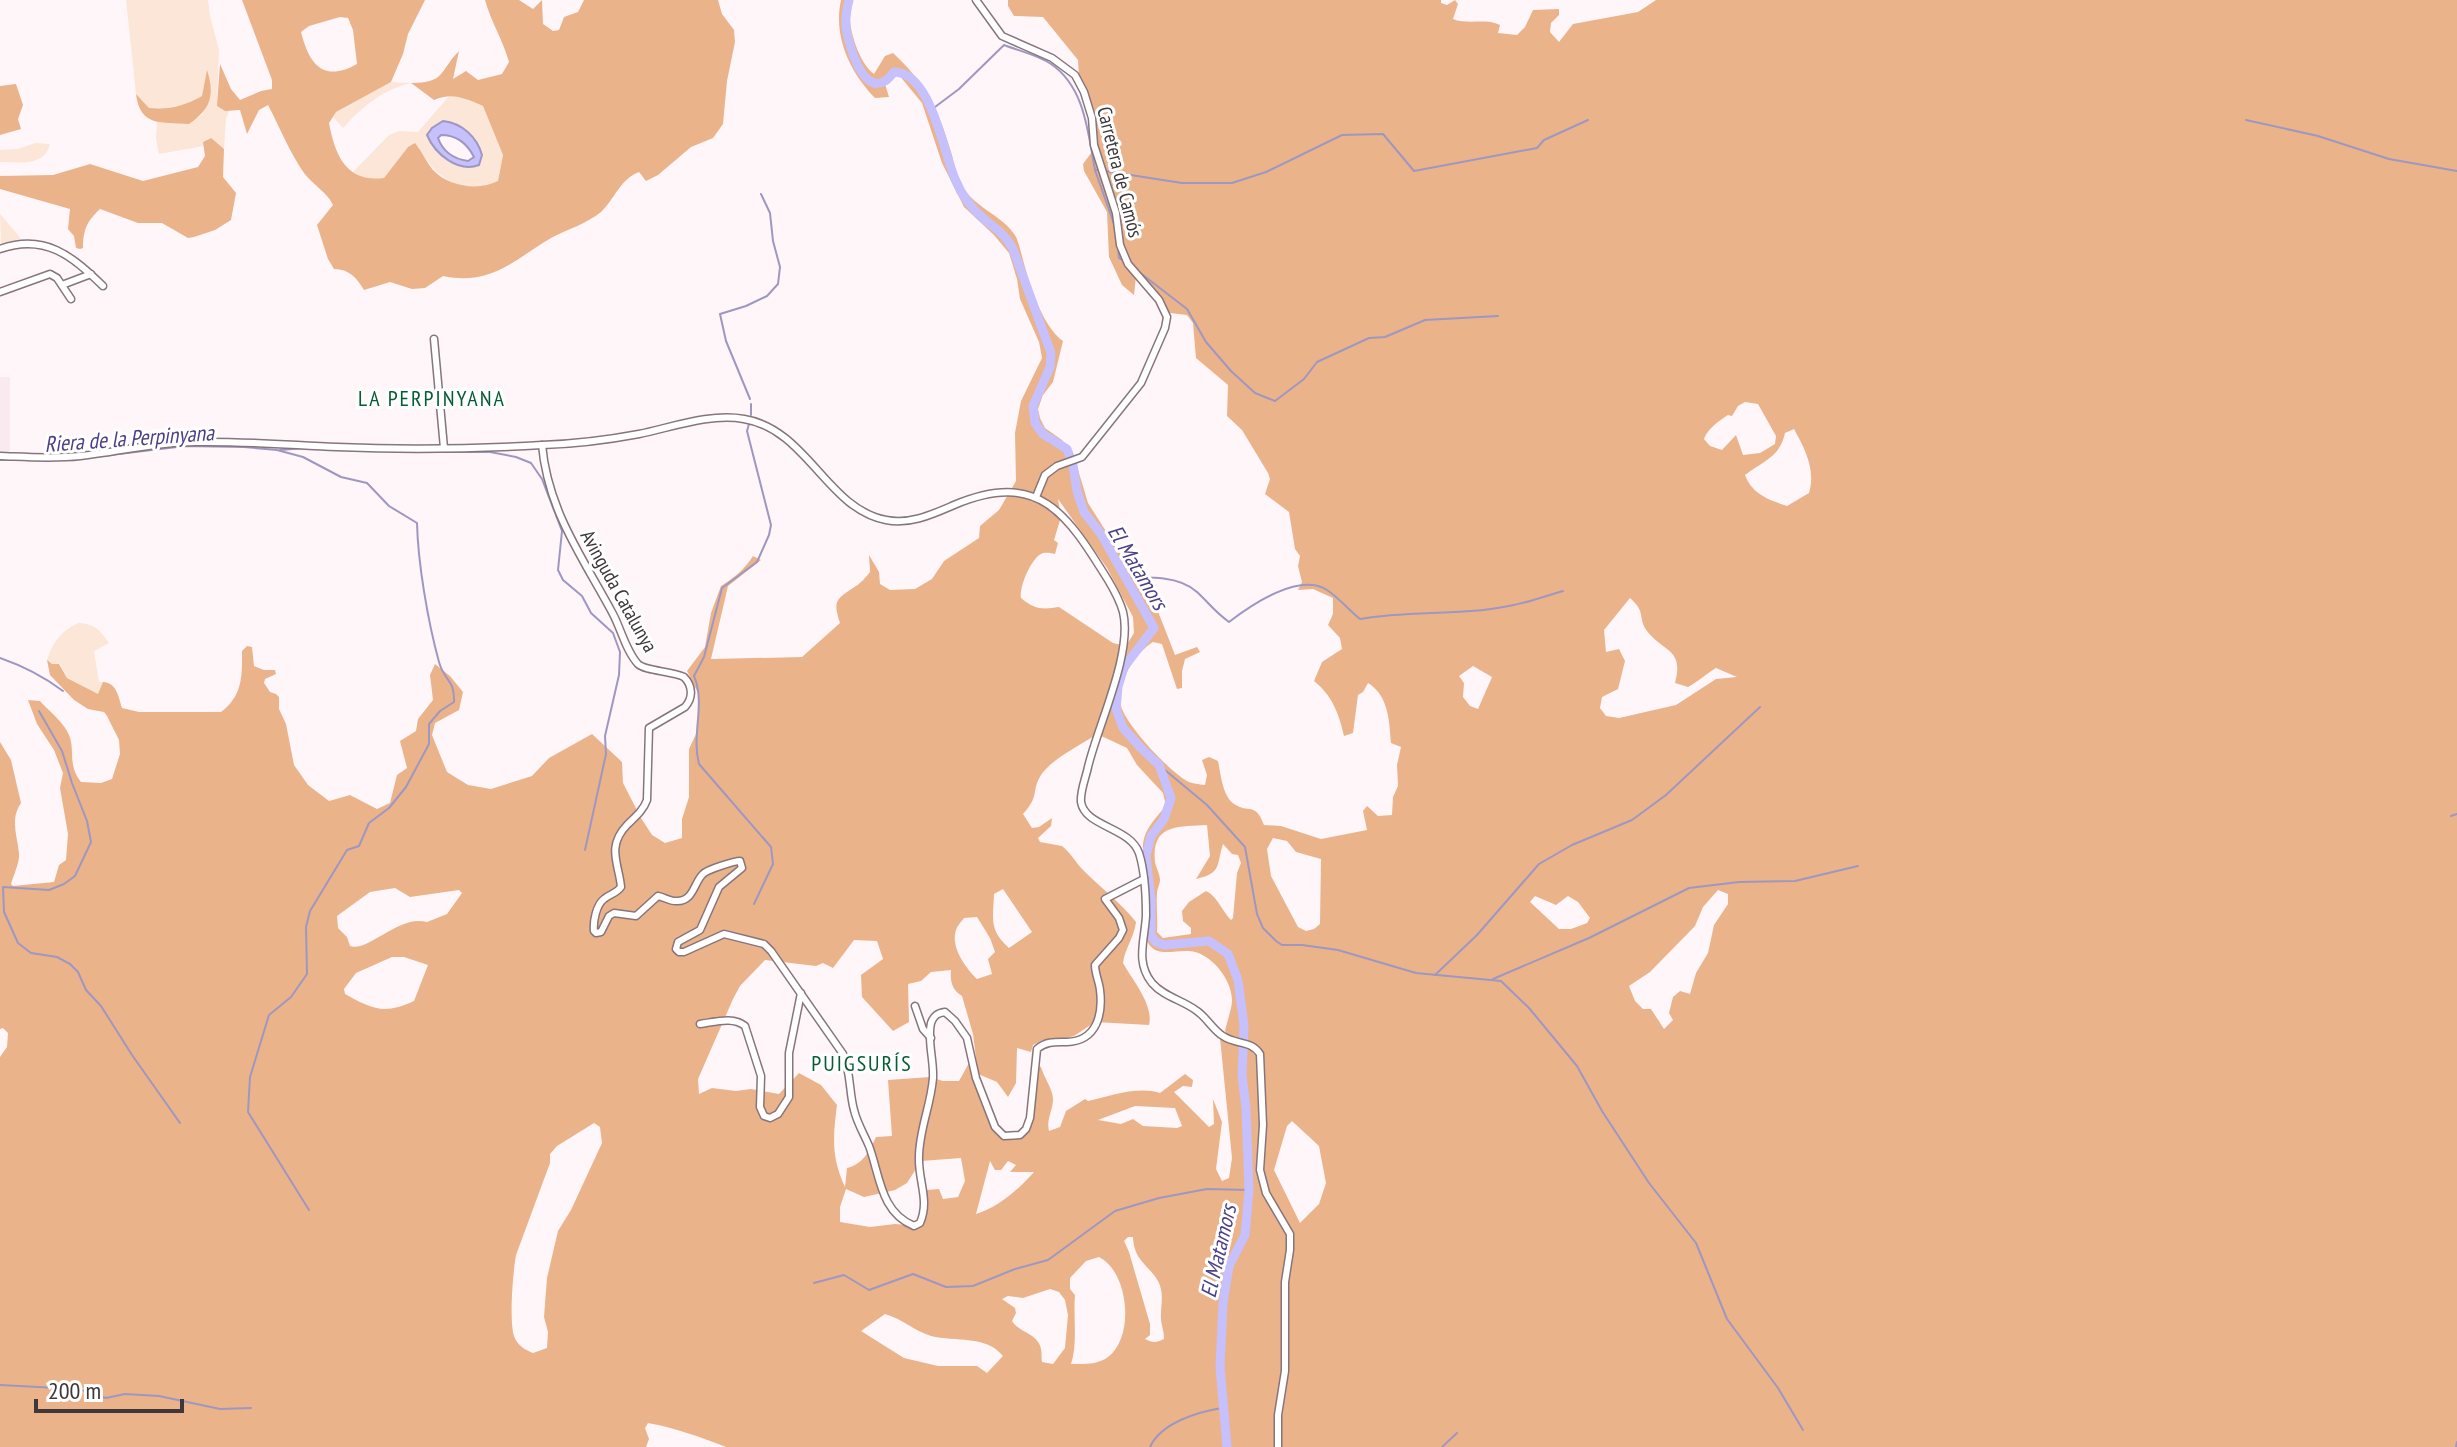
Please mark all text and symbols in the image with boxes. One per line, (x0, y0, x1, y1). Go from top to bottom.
street label: Carretera de Camós (1091, 104, 1149, 240)
district label: LA PERPINYANA (358, 384, 506, 412)
water label: Riera de la Perpinyana (43, 418, 216, 458)
water label: El Matamors (1102, 519, 1176, 617)
street label: Avinguda Catalunya (575, 525, 663, 657)
district label: PUIGSURÍS (811, 1049, 913, 1077)
water label: El Matamors (1194, 1199, 1243, 1300)
scale bar (36, 1363, 182, 1413)
text: 200 m (48, 1375, 101, 1406)

